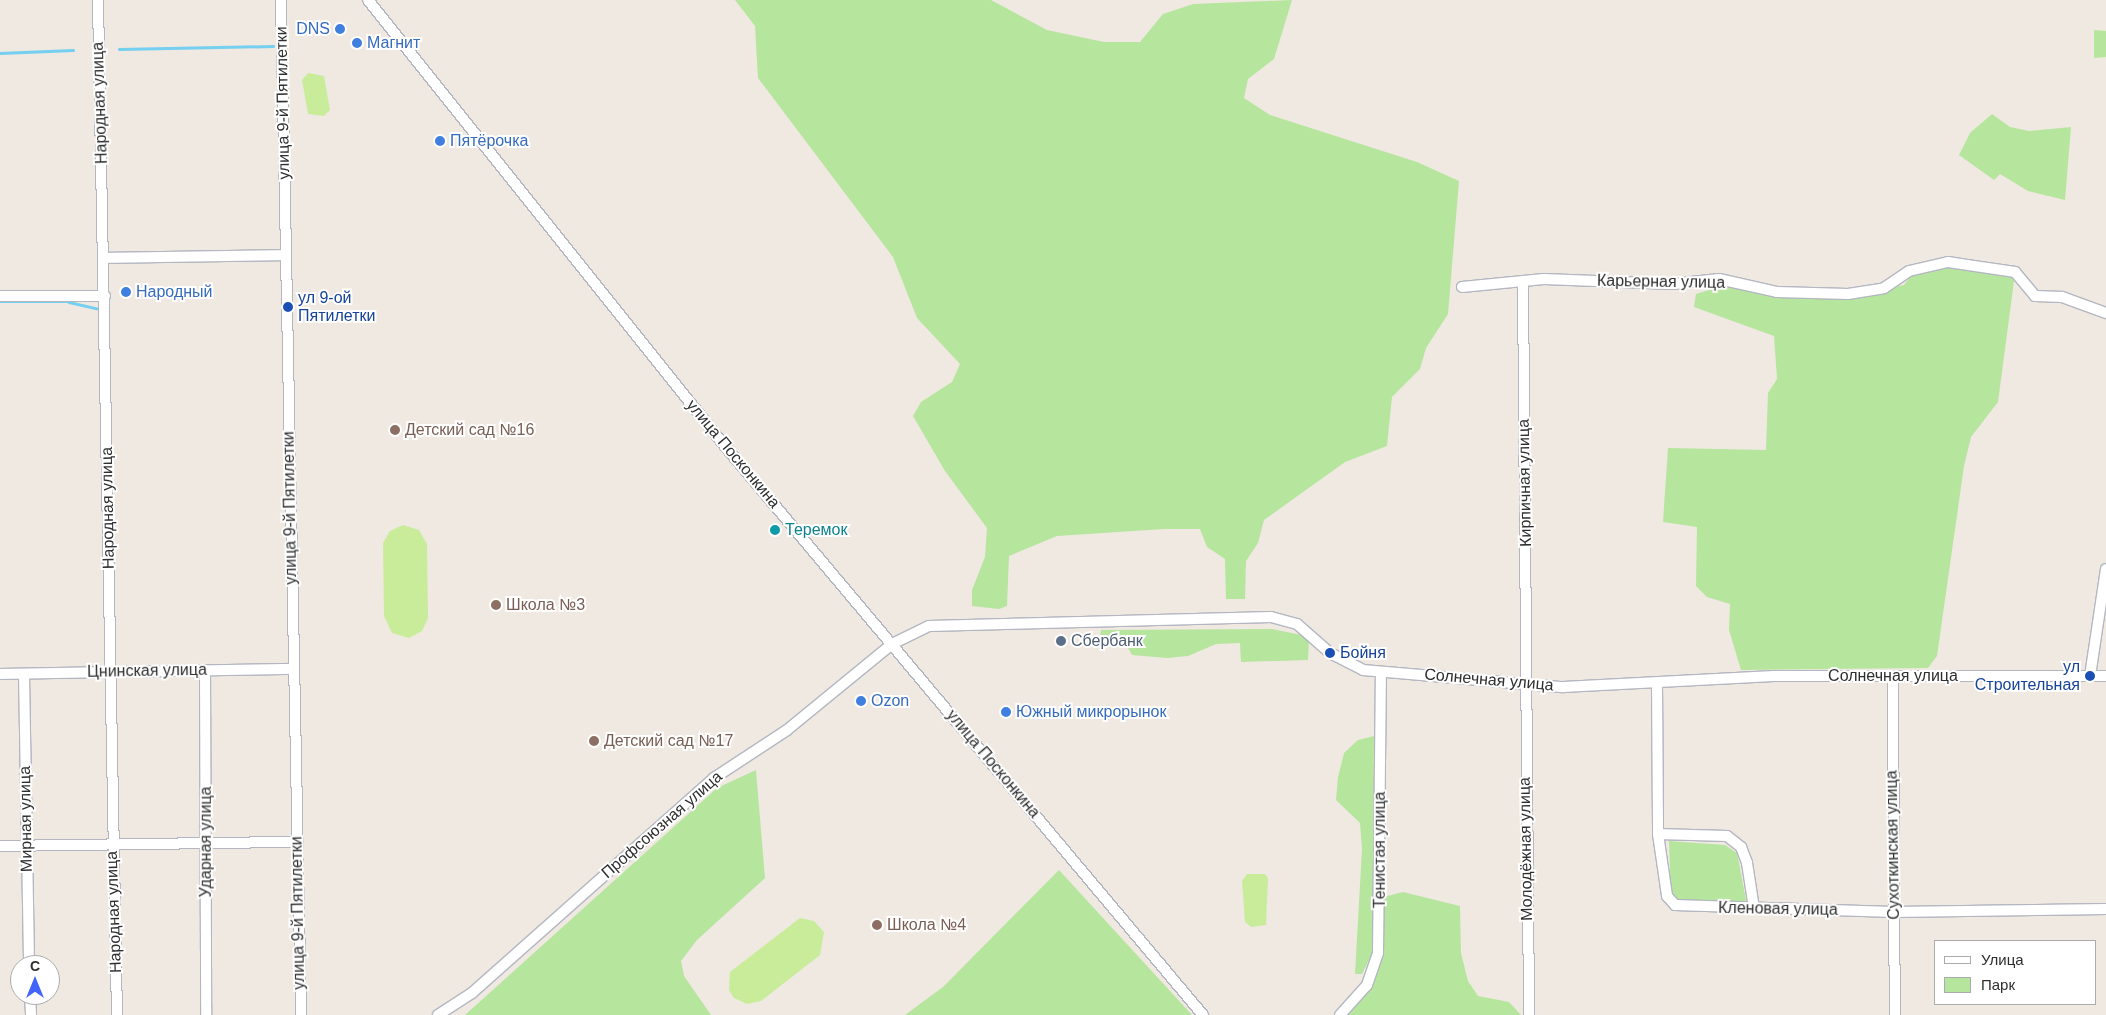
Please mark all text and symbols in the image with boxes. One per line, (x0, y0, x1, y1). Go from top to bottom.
place label: DNS (296, 19, 330, 39)
marker: DNS (334, 23, 346, 35)
street label: улица 9-й Пятилетки (272, 26, 294, 180)
place label: Магнит (367, 33, 420, 53)
marker: Магнит (351, 37, 363, 49)
street label: Народная улица (88, 42, 112, 164)
place label: Пятёрочка (450, 131, 528, 151)
marker: Пятёрочка (434, 135, 446, 147)
street label: Карьерная улица (1597, 271, 1725, 293)
place label: Народный (136, 282, 213, 302)
marker: Народный (120, 286, 132, 298)
place label: ул 9-ой Пятилетки (298, 288, 375, 326)
marker: ул 9-ой Пятилетки (282, 301, 294, 313)
street label: улица Посконкина (682, 396, 784, 512)
street label: Кирпичная улица (1514, 419, 1536, 547)
place label: Детский сад №16 (405, 420, 534, 440)
marker: Детский сад №16 (389, 424, 401, 436)
street label: улица 9-й Пятилетки (279, 431, 301, 585)
street label: Народная улица (97, 447, 119, 569)
place label: Теремок (785, 520, 847, 540)
marker: Теремок (769, 524, 781, 536)
place label: Школа №3 (506, 595, 585, 615)
marker: Школа №3 (490, 599, 502, 611)
place label: Сбербанк (1071, 631, 1143, 651)
marker: Сбербанк (1055, 635, 1067, 647)
place label: Бойня (1340, 643, 1386, 663)
marker: Бойня (1324, 647, 1336, 659)
place label: ул Строительная (1975, 657, 2080, 695)
street label: Цнинская улица (87, 660, 207, 682)
street label: Солнечная улица (1424, 665, 1554, 695)
street label: Солнечная улица (1828, 666, 1958, 686)
marker: ул Строительная (2084, 670, 2096, 682)
place label: Ozon (871, 691, 909, 711)
marker: Ozon (855, 695, 867, 707)
place label: Южный микрорынок (1016, 702, 1166, 722)
street label: улица Посконкина (942, 706, 1044, 822)
marker: Южный микрорынок (1000, 706, 1012, 718)
place label: Детский сад №17 (604, 731, 733, 751)
marker: Детский сад №17 (588, 735, 600, 747)
street label: Мирная улица (15, 766, 37, 872)
street label: Профсоюзная улица (598, 767, 726, 883)
street label: Сухоткинская улица (1882, 770, 1904, 920)
street label: Молодёжная улица (1515, 777, 1537, 921)
street label: Ударная улица (196, 787, 216, 897)
street label: Тенистая улица (1370, 792, 1390, 908)
street label: улица 9-й Пятилетки (287, 836, 309, 990)
street label: Народная улица (102, 851, 126, 973)
street label: Кленовая улица (1718, 898, 1838, 920)
place label: Школа №4 (887, 915, 966, 935)
marker: Школа №4 (871, 919, 883, 931)
legend (1934, 940, 2096, 1005)
text: Улица (1981, 951, 2024, 968)
north arrow (10, 955, 60, 1005)
text: С (30, 958, 40, 974)
text: Парк (1981, 976, 2015, 993)

